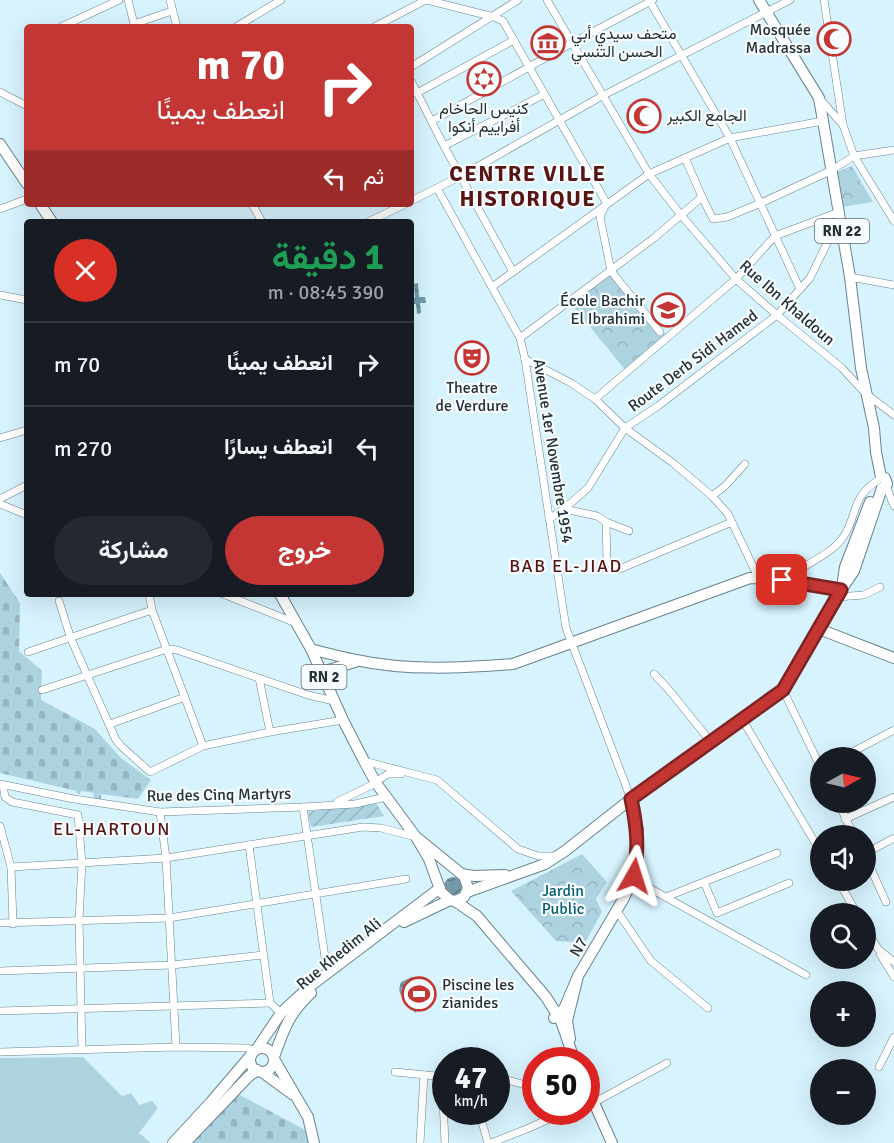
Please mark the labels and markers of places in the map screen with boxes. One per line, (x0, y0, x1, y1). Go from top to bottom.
place label: Mosquée Madrassa (746, 20, 811, 58)
mosque icon: Mosquée Madrassa (816, 21, 852, 57)
place label: متحف سيدي أبي الحسن التنسي (571, 24, 677, 65)
museum icon: متحف سيدي أبي الحسن التنسي (530, 25, 566, 61)
synagogue icon: كنيس الحاخام أفراييم أنكوا (466, 61, 502, 97)
mosque icon: الجامع الكبير (626, 98, 662, 134)
place label: كنيس الحاخام أفراييم أنكوا (439, 99, 529, 137)
place label: الجامع الكبير (666, 106, 747, 127)
place label: École Bachir El Ibrahimi (560, 291, 645, 329)
school or university icon: École Bachir El Ibrahimi (650, 292, 686, 328)
theatre icon: Theatre de Verdure (454, 340, 490, 376)
place label: Theatre de Verdure (436, 378, 508, 416)
pin (756, 554, 807, 605)
place label: Piscine les zianides (442, 975, 514, 1013)
sports icon: Piscine les zianides (401, 976, 437, 1012)

